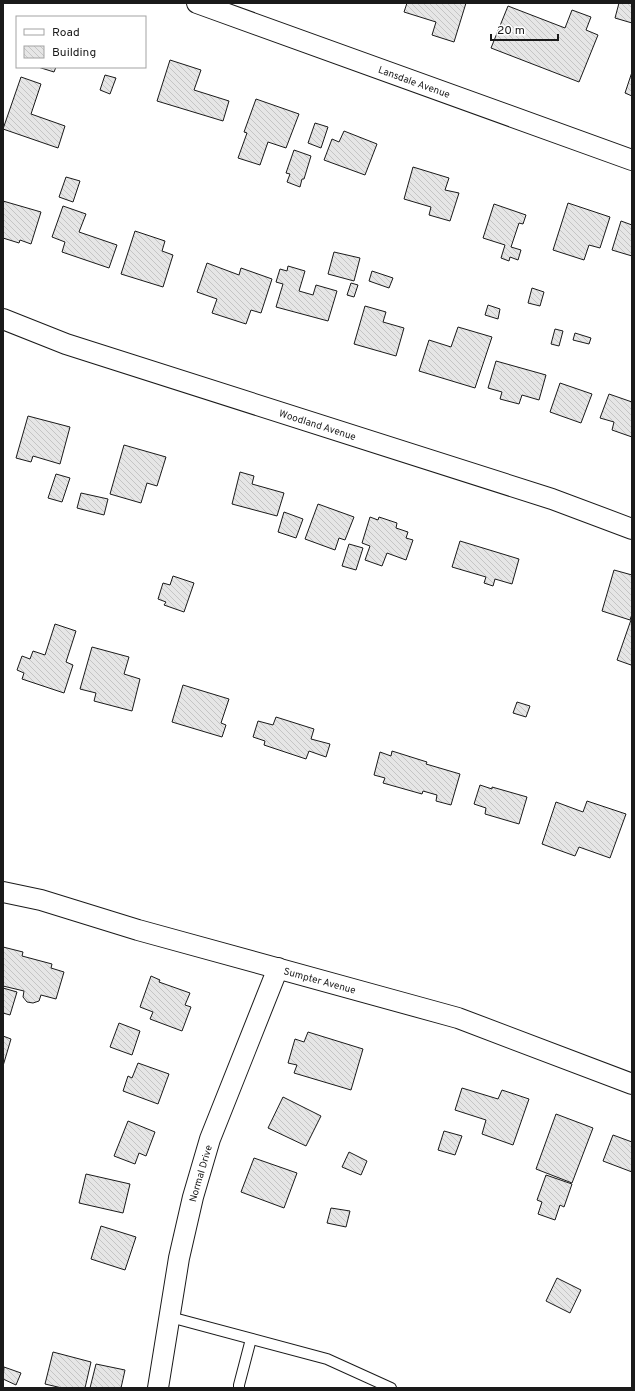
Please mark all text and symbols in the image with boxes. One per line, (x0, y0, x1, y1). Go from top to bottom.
legend (16, 16, 146, 68)
scale bar (491, 16, 558, 42)
text: 20 m (497, 23, 525, 39)
text: Road (52, 25, 80, 41)
text: Building (52, 45, 96, 61)
street label: Lansdale Avenue (376, 64, 452, 102)
street label: Woodland Avenue (277, 407, 357, 444)
street label: Sumpter Avenue (282, 965, 357, 998)
street label: Normal Drive (187, 1144, 216, 1203)

